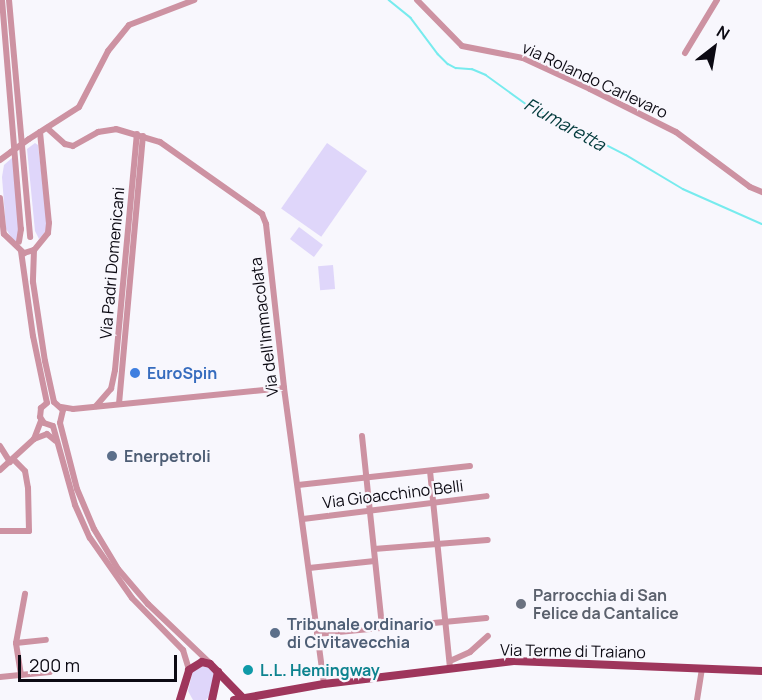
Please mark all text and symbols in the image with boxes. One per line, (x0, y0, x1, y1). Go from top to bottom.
north arrow (684, 18, 744, 78)
text: N (713, 20, 734, 45)
street label: via Rolando Carlevaro (519, 38, 671, 122)
water label: Fiumaretta (521, 93, 609, 155)
street label: Via Padri Domenicani (96, 186, 128, 340)
street label: Via dell'Immacolata (246, 256, 282, 398)
place label: EuroSpin (147, 363, 217, 383)
marker: EuroSpin (128, 366, 142, 380)
place label: Enerpetroli (124, 446, 211, 466)
marker: Enerpetroli (105, 449, 119, 463)
street label: Via Gioacchino Belli (321, 476, 465, 512)
place label: Parrocchia di San Felice da Cantalice (533, 585, 679, 623)
marker: Parrocchia di San Felice da Cantalice (514, 597, 528, 611)
place label: Tribunale ordinario di Civitavecchia (287, 614, 434, 652)
marker: Tribunale ordinario di Civitavecchia (268, 626, 282, 640)
street label: Via Terme di Traiano (500, 640, 646, 662)
scale bar (21, 643, 180, 681)
text: 200 m (29, 653, 80, 677)
place label: L.L. Hemingway (260, 660, 380, 680)
marker: L.L. Hemingway (241, 663, 255, 677)

